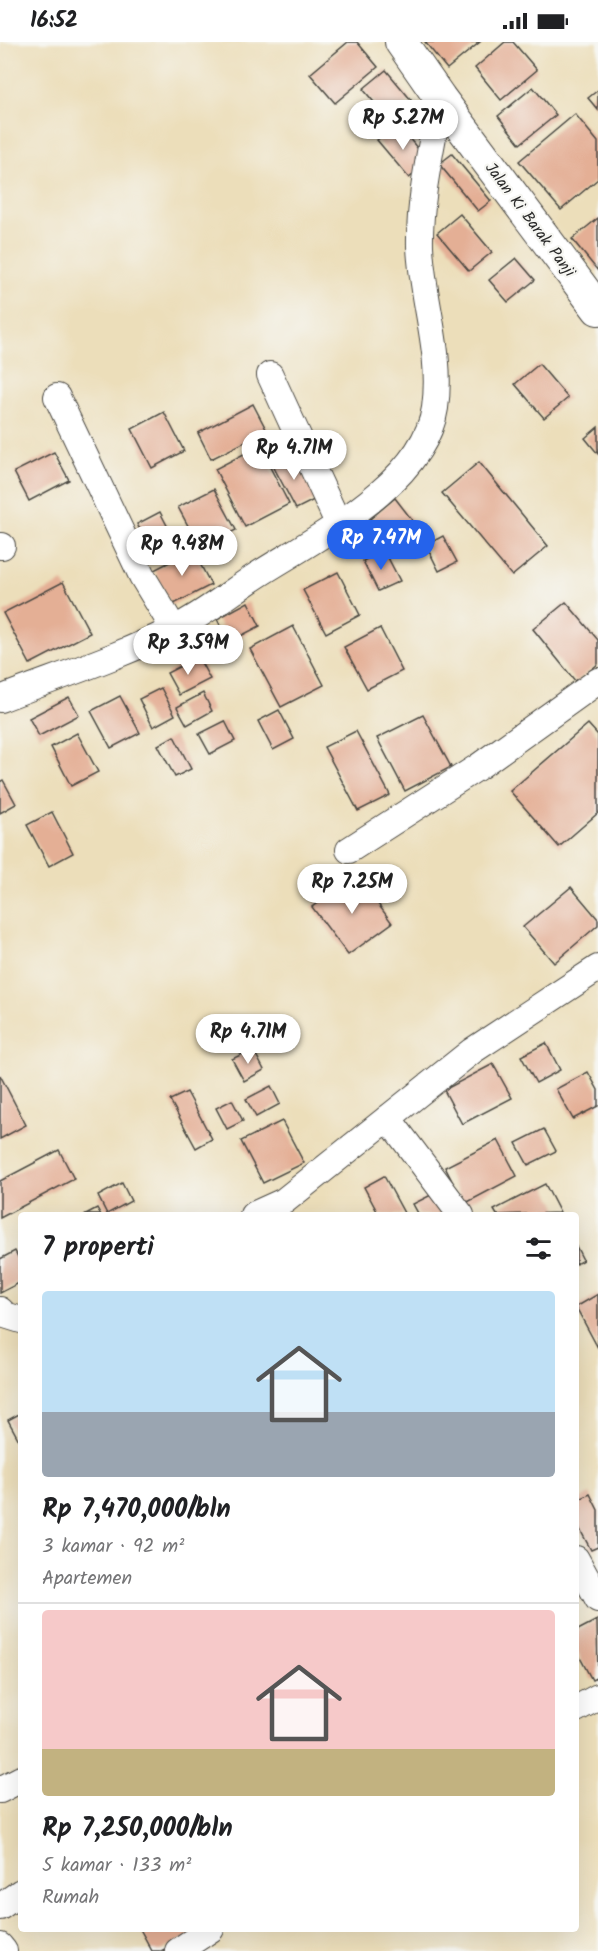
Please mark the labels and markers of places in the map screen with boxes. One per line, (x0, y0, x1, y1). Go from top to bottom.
pin: Rp 5.27M (341, 100, 465, 151)
pin: Rp 4.71M (232, 430, 356, 481)
pin: Rp 7.47M (319, 520, 443, 571)
pin: Rp 9.48M (120, 526, 244, 577)
pin: Rp 3.59M (126, 625, 250, 676)
pin: Rp 7.25M (290, 864, 414, 915)
pin: Rp 4.71M (186, 1014, 310, 1065)

